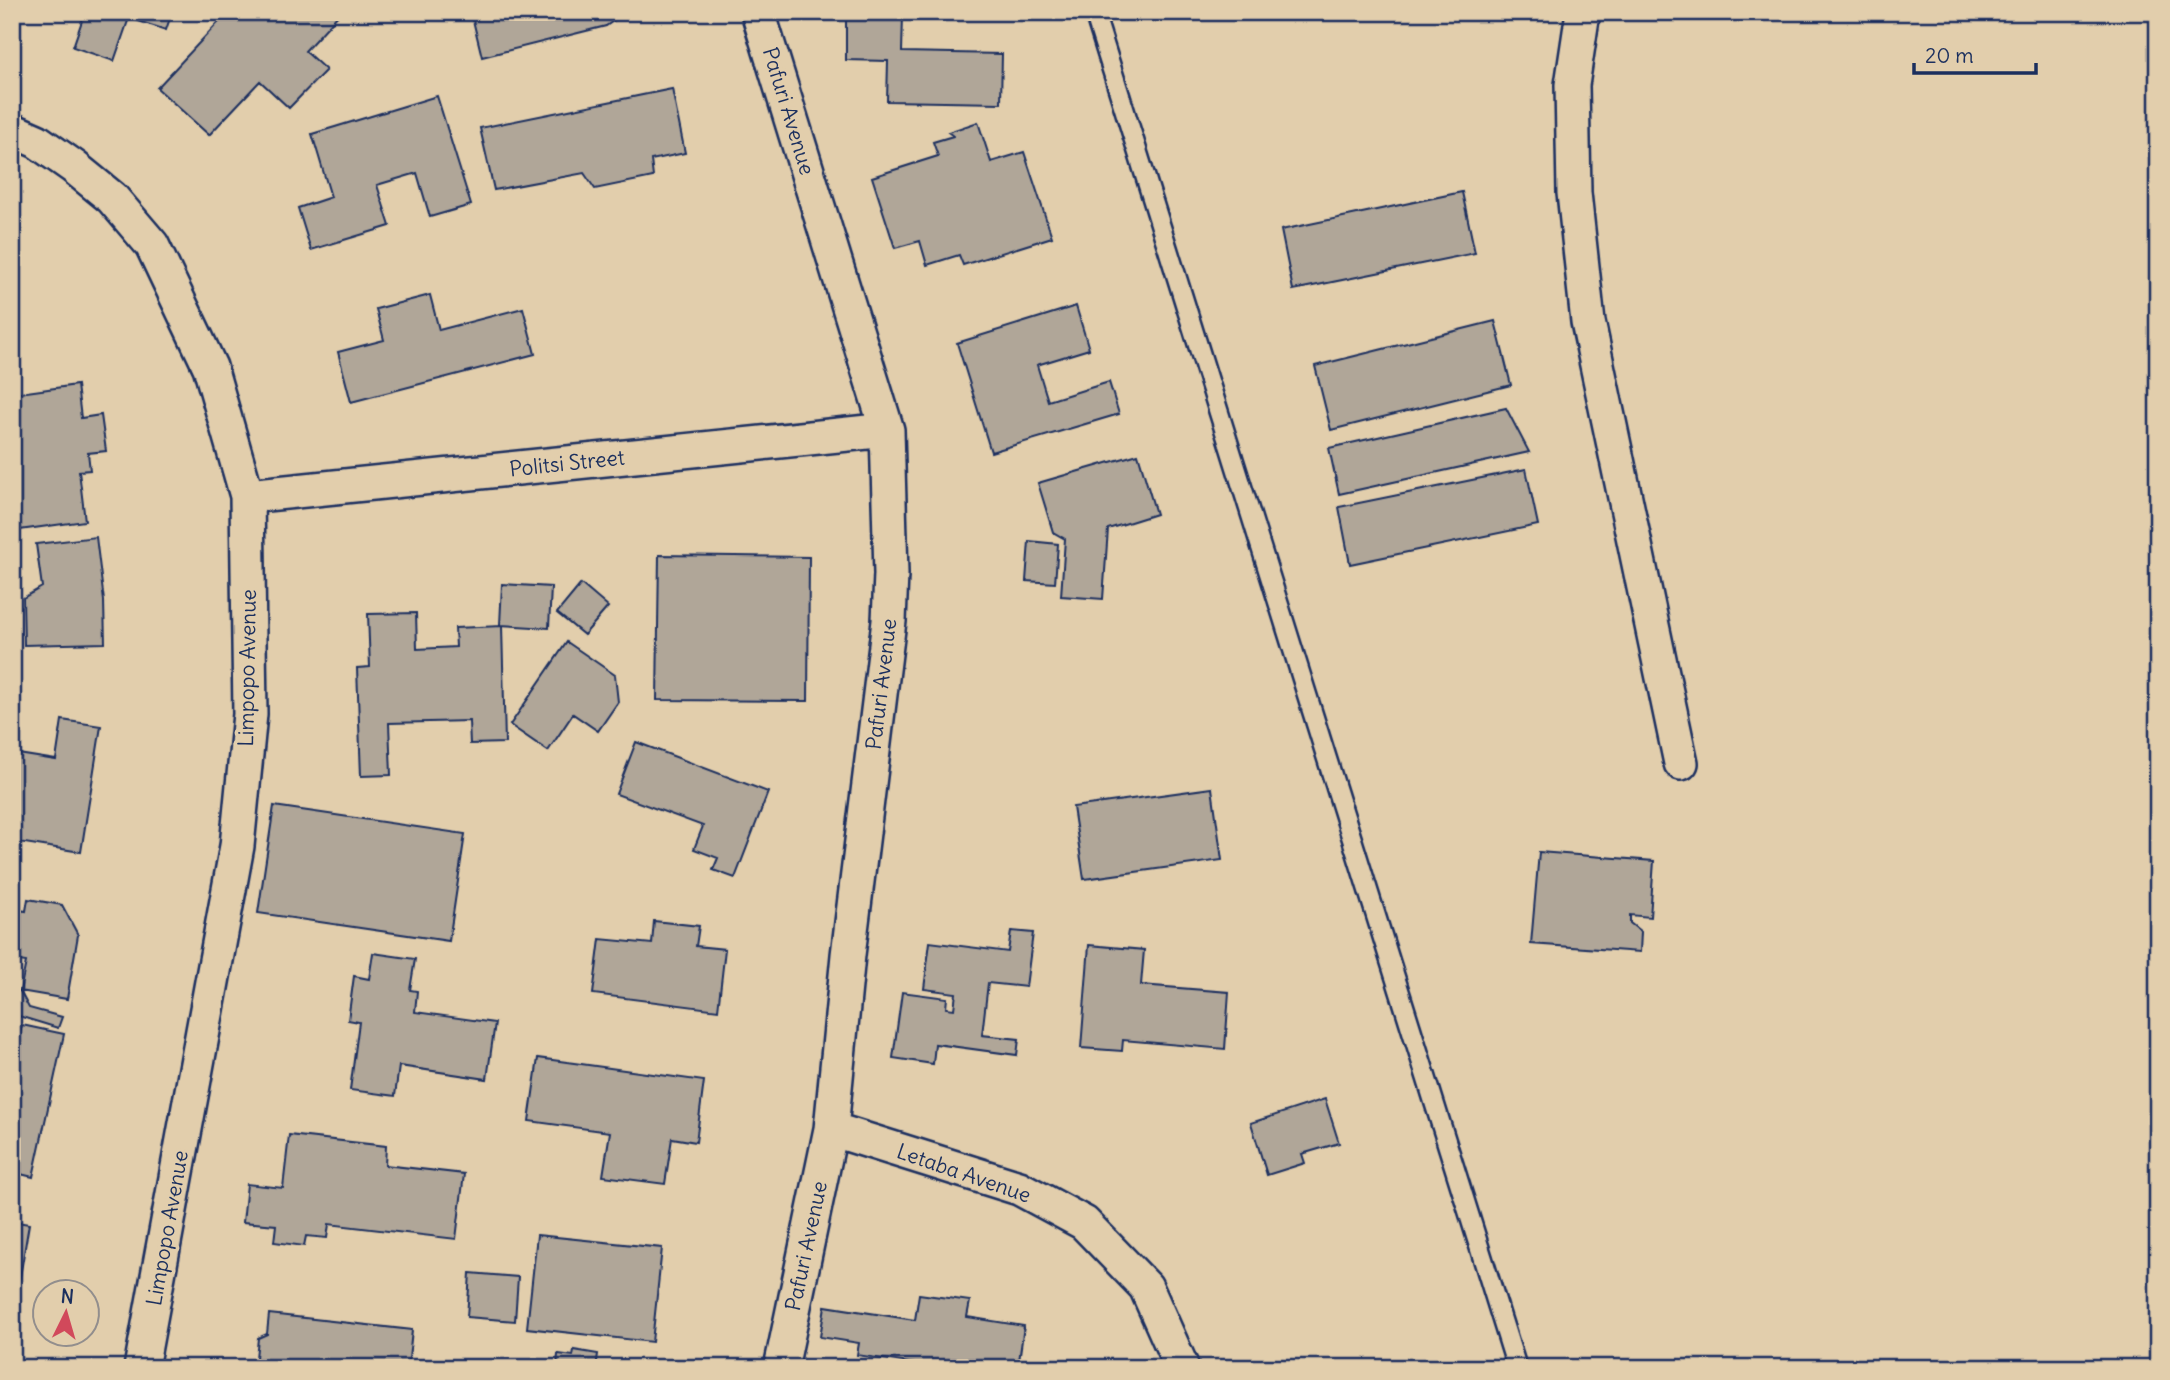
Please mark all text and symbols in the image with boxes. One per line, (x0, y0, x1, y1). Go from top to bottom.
scale bar (1914, 32, 2037, 76)
text: 20 m (1925, 42, 1974, 69)
street label: Pafuri Avenue (757, 44, 821, 178)
street label: Politsi Street (508, 444, 626, 482)
street label: Limpopo Avenue (232, 589, 262, 747)
street label: Pafuri Avenue (860, 617, 902, 751)
street label: Letaba Avenue (893, 1137, 1035, 1209)
street label: Limpopo Avenue (140, 1148, 194, 1308)
street label: Pafuri Avenue (779, 1179, 833, 1313)
north arrow (32, 1278, 102, 1348)
text: N (60, 1284, 75, 1309)

